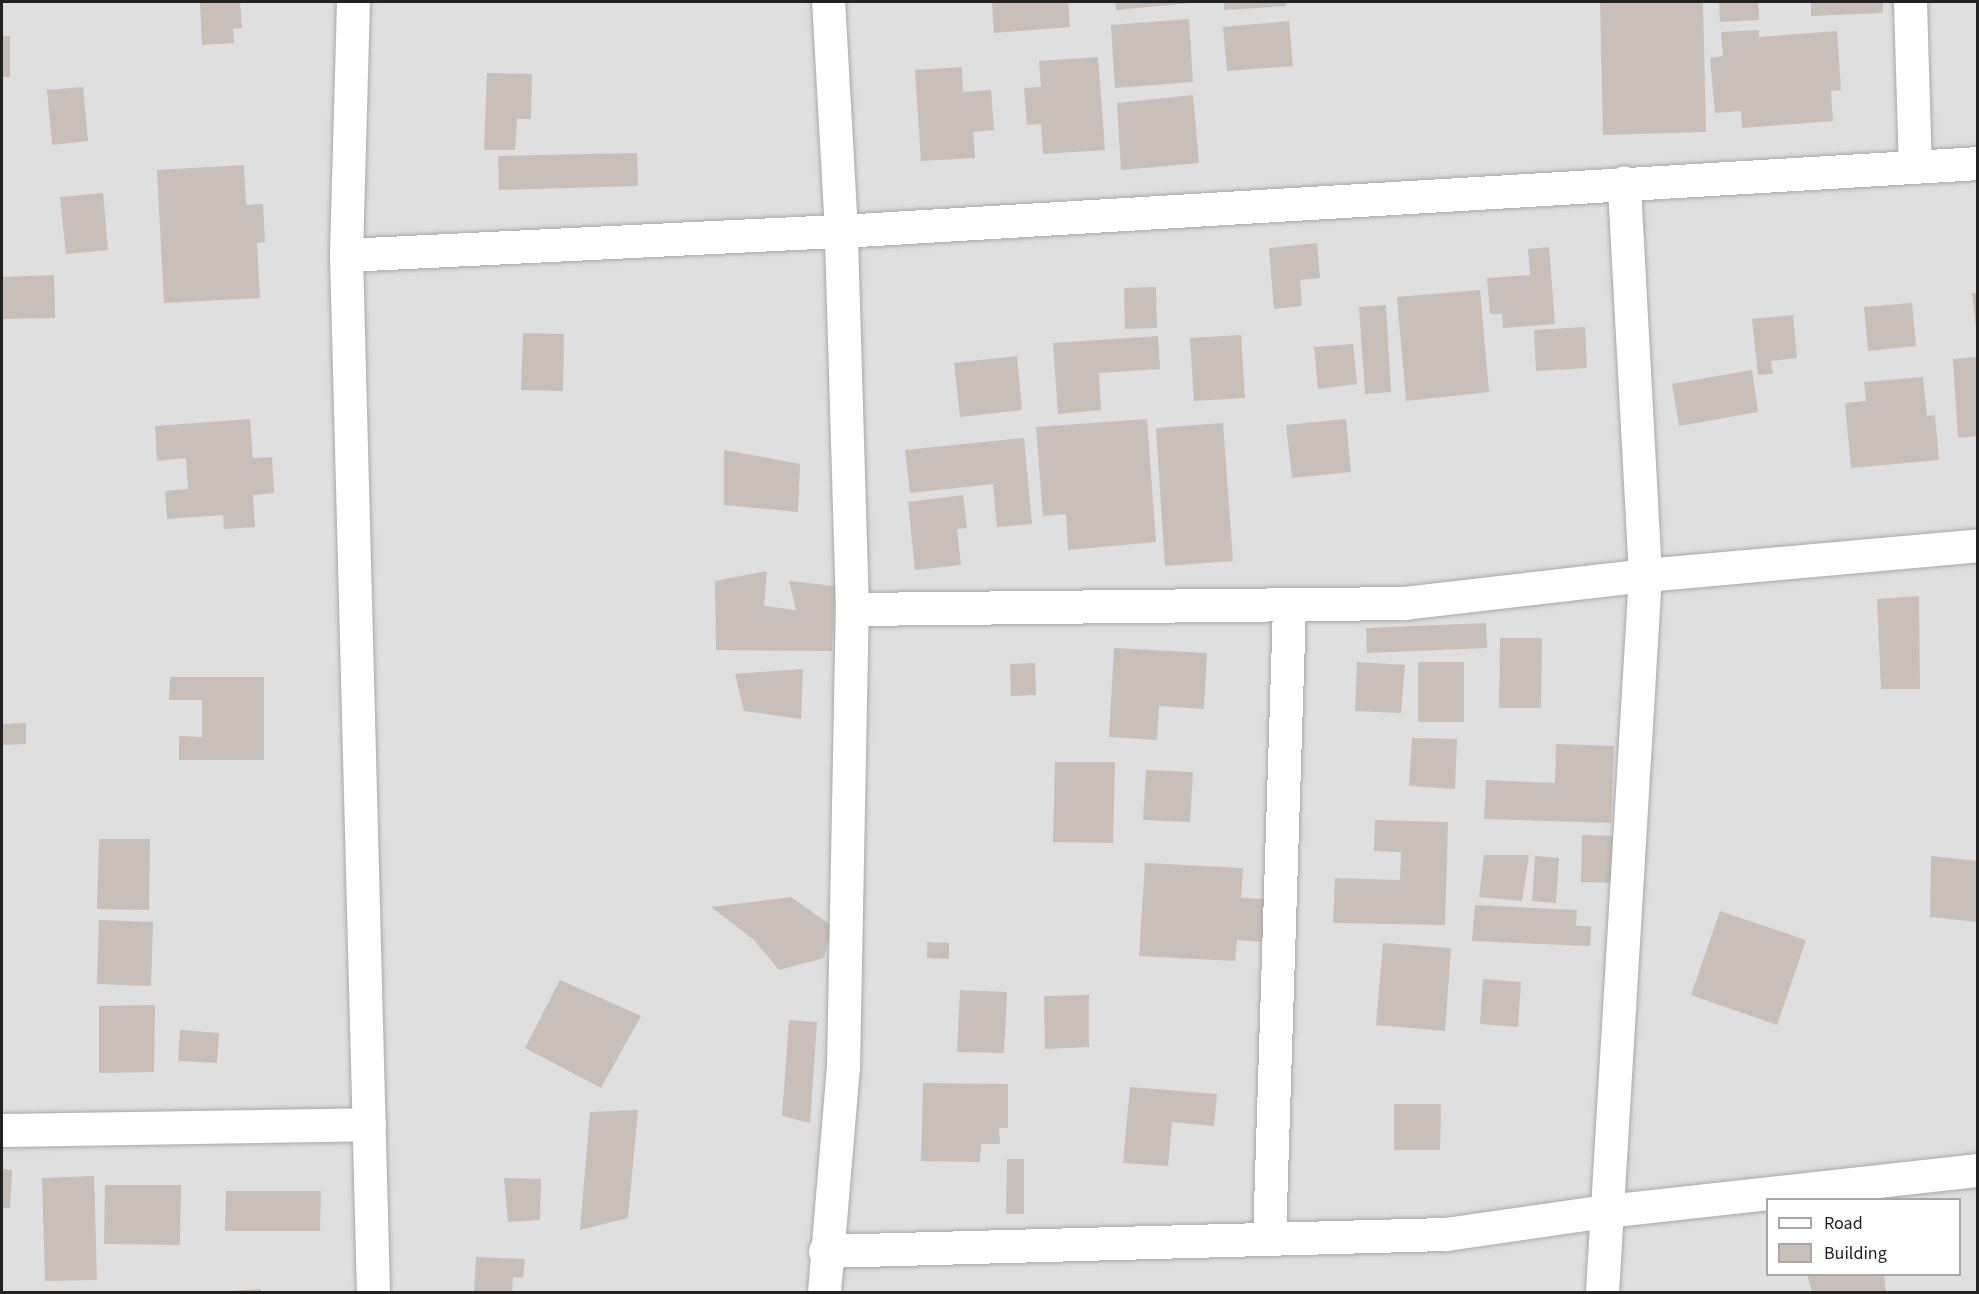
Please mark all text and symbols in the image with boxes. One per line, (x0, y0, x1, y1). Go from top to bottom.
legend (1766, 1198, 1961, 1276)
text: Road (1824, 1211, 1863, 1236)
text: Building (1824, 1241, 1887, 1266)

